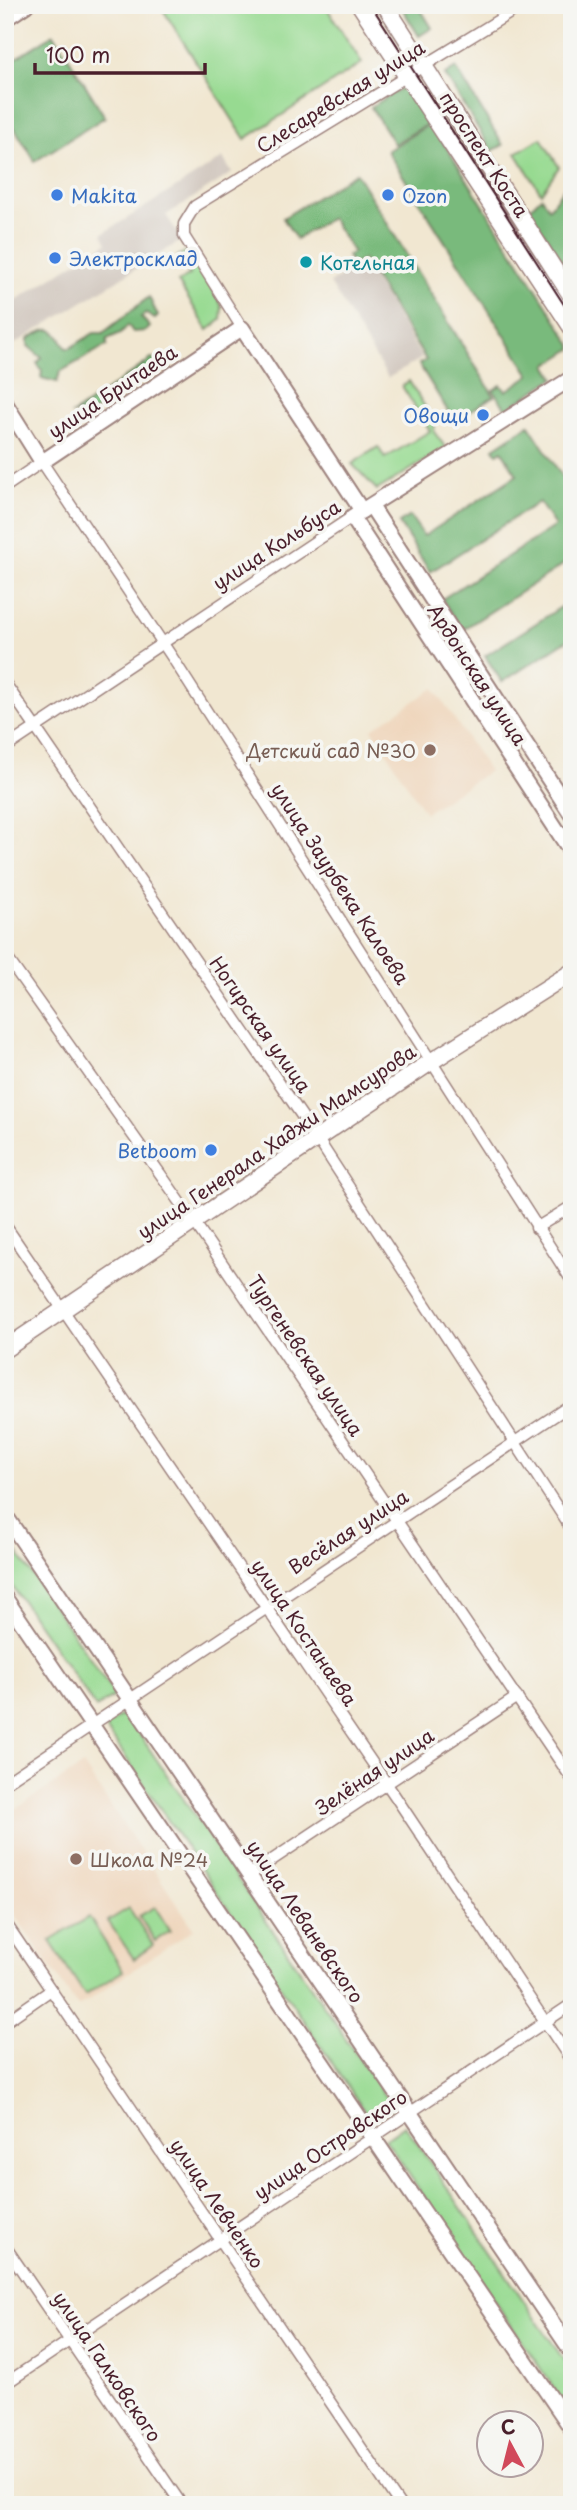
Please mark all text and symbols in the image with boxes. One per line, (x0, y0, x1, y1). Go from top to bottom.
scale bar (35, 32, 205, 76)
street label: Слесаревская улица (250, 33, 430, 159)
text: 100 m (46, 38, 110, 70)
street label: проспект Коста (434, 85, 537, 223)
place label: Makita (71, 181, 137, 209)
place label: Ozon (402, 181, 447, 209)
marker: Makita (49, 187, 65, 203)
marker: Ozon (380, 187, 396, 203)
place label: Электросклад (69, 244, 198, 272)
place label: Котельная (320, 248, 416, 276)
marker: Электросклад (47, 250, 63, 266)
marker: Котельная (298, 254, 314, 270)
street label: улица Бритаева (42, 337, 182, 445)
place label: Овощи (403, 401, 469, 429)
marker: Овощи (475, 407, 491, 423)
street label: улица Кольбуса (206, 492, 346, 596)
street label: Ардонская улица (422, 598, 534, 750)
place label: Детский сад №30 (246, 736, 416, 764)
marker: Детский сад №30 (422, 742, 438, 758)
street label: улица Заурбека Калоева (265, 777, 417, 989)
street label: Ногирская улица (203, 950, 319, 1098)
street label: улица Генерала Хаджи Мамсурова (131, 1037, 421, 1245)
place label: Betboom (118, 1136, 197, 1164)
marker: Betboom (203, 1142, 219, 1158)
street label: Тургеневская улица (241, 1269, 371, 1441)
street label: Весёлая улица (283, 1482, 413, 1580)
street label: улица Костанаева (245, 1553, 365, 1711)
street label: Зелёная улица (309, 1721, 439, 1821)
street label: улица Леваневского (241, 1834, 371, 2008)
place label: Школа №24 (90, 1845, 208, 1873)
marker: Школа №24 (68, 1851, 84, 1867)
street label: улица Островского (248, 2082, 412, 2206)
street label: улица Левченко (164, 2132, 272, 2274)
street label: улица Галковского (47, 2285, 169, 2447)
north arrow (476, 2408, 546, 2478)
text: С (499, 2411, 517, 2441)

